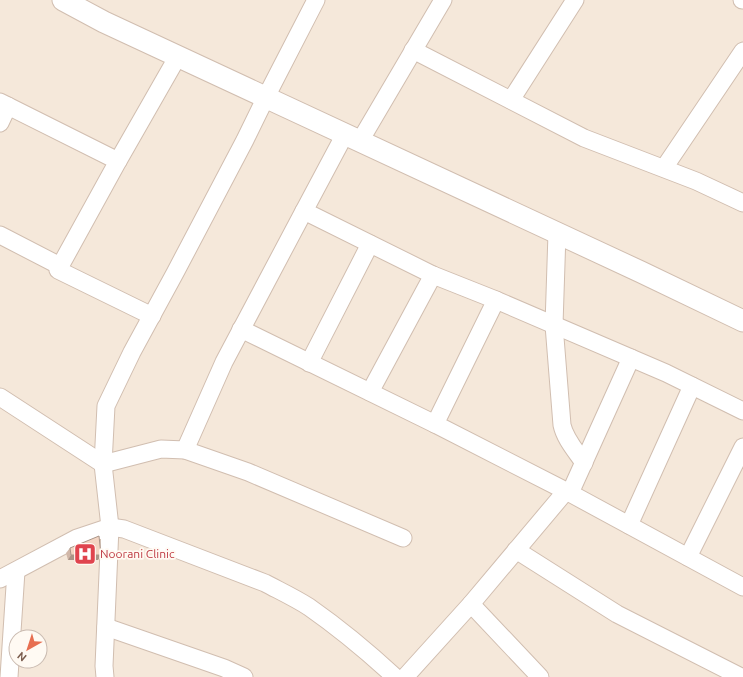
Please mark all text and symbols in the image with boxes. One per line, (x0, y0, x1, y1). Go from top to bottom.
hospital icon: Noorani Clinic (72, 541, 98, 567)
place label: Noorani Clinic (100, 547, 175, 560)
north arrow (8, 629, 48, 669)
text: N (15, 650, 29, 664)

